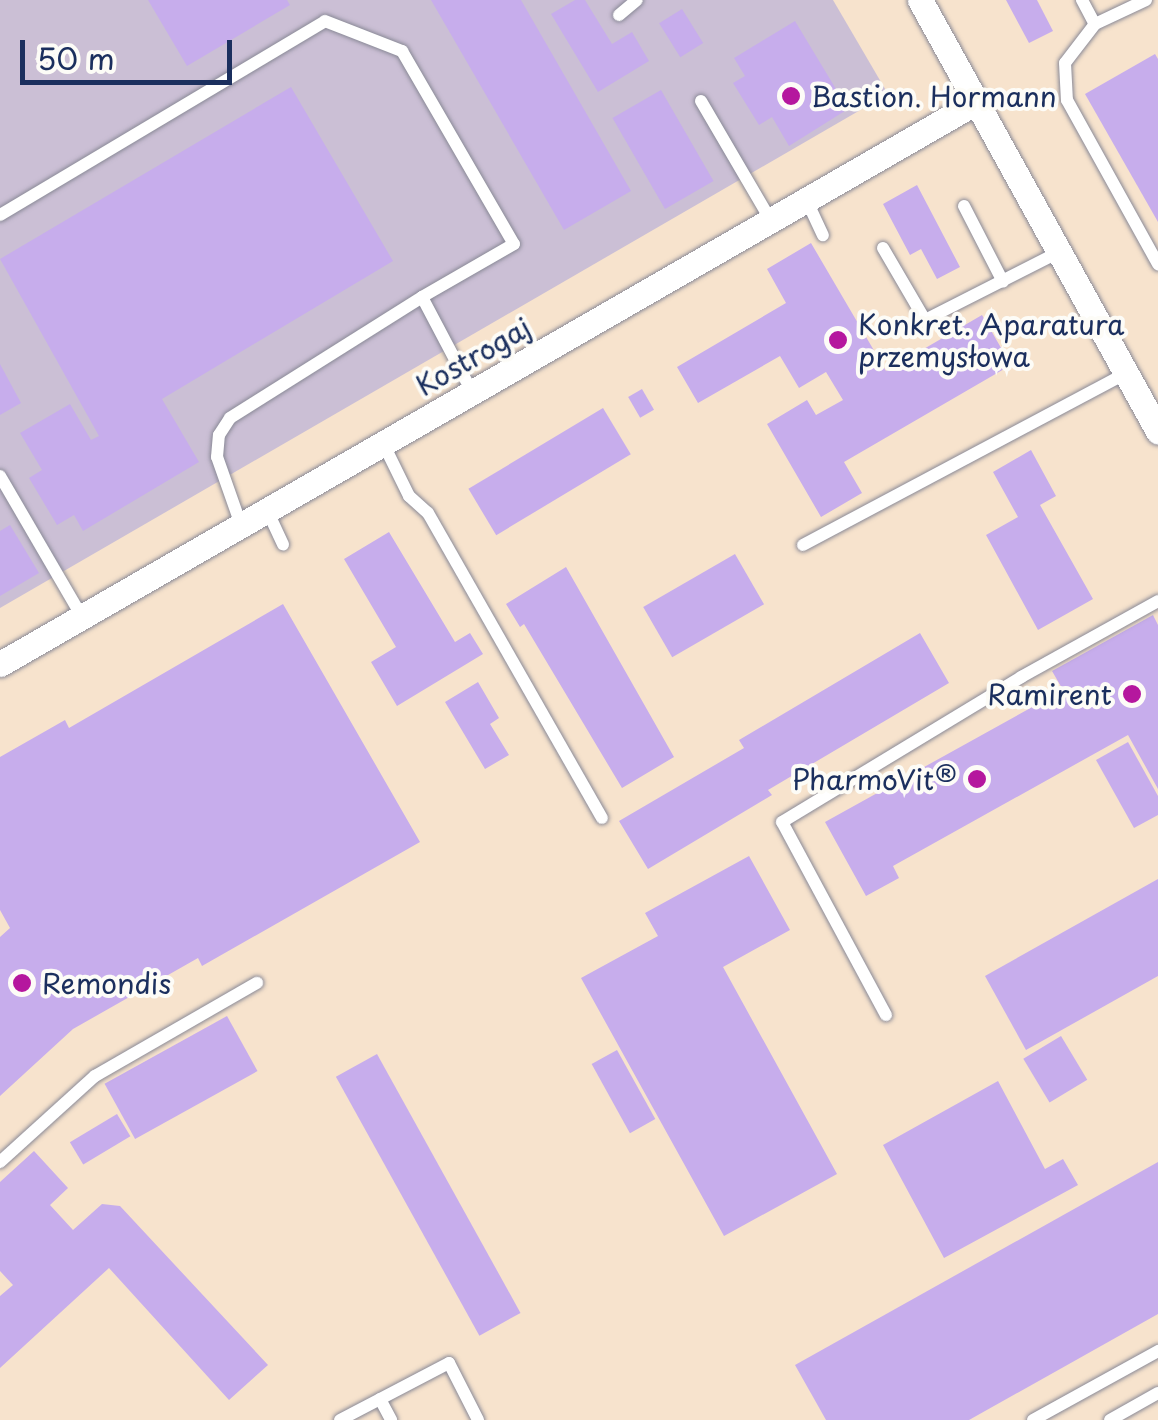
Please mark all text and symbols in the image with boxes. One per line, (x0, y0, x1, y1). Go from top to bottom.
scale bar (25, 20, 238, 82)
text: 50 m (37, 35, 115, 80)
place label: Bastion. Hormann (811, 79, 1057, 113)
marker: Bastion. Hormann (780, 85, 802, 107)
place label: Konkret. Aparatura przemysłowa (858, 307, 1125, 373)
street label: Kostrogaj (410, 310, 536, 402)
marker: Konkret. Aparatura przemysłowa (827, 329, 849, 351)
place label: Ramirent (987, 677, 1112, 711)
marker: Ramirent (1121, 683, 1143, 705)
place label: PharmoVit® (792, 762, 957, 796)
marker: PharmoVit® (966, 768, 988, 790)
place label: Remondis (42, 966, 171, 1000)
marker: Remondis (11, 972, 33, 994)

